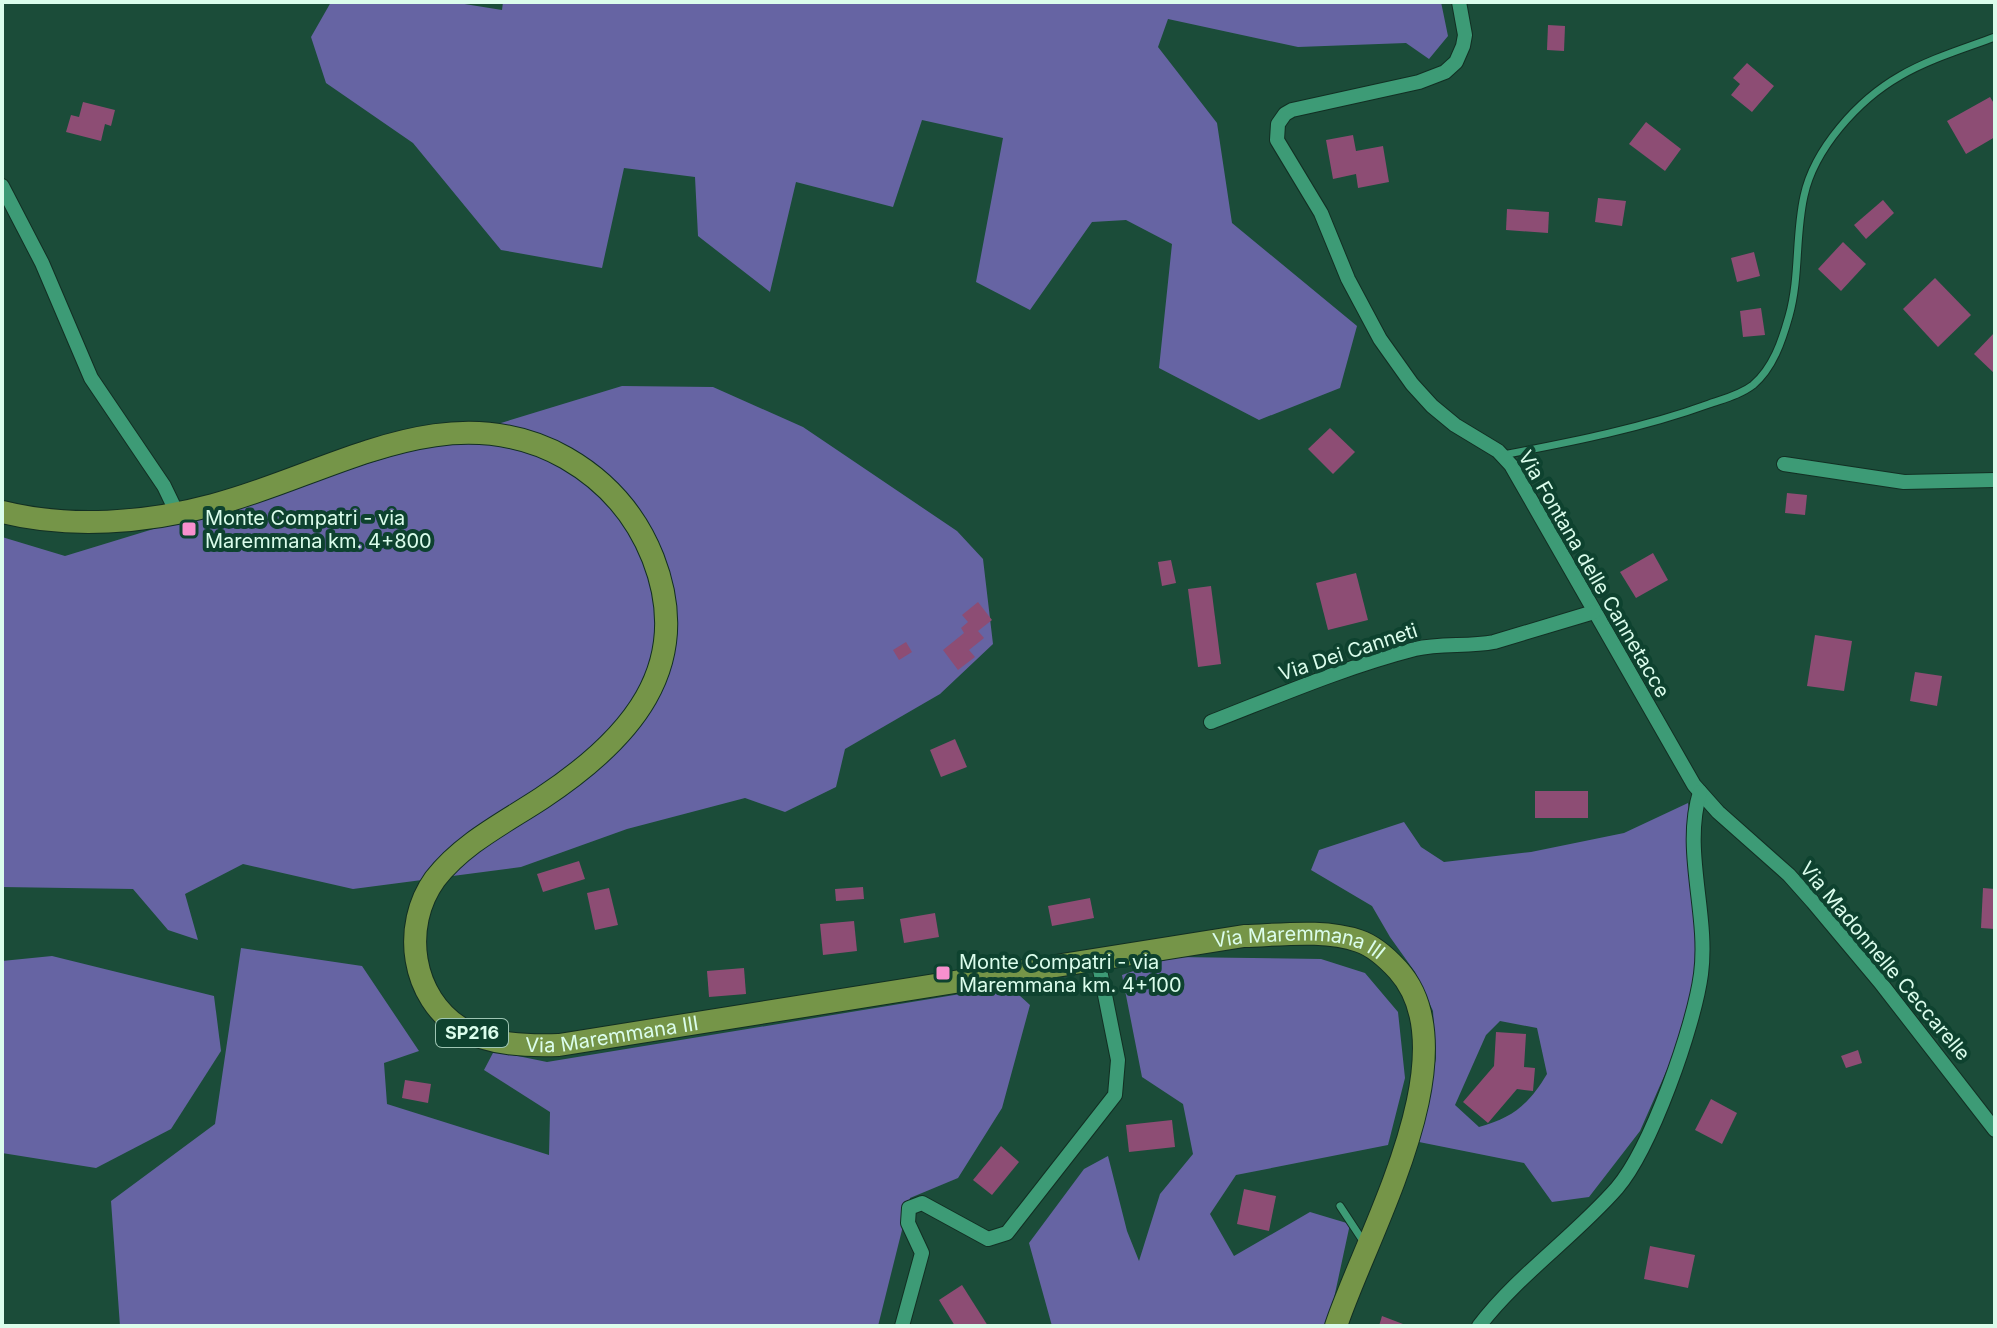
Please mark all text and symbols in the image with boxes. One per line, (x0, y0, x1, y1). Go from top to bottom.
street label: Via Fontana delle Cannetacce (1513, 446, 1675, 702)
place label: Monte Compatri - via Maremmana km. 4+800 (205, 506, 432, 553)
marker: Monte Compatri - via Maremmana km. 4+800 (180, 520, 198, 538)
street label: Via Dei Canneti (1276, 618, 1420, 686)
street label: Via Madonnelle Ceccarelle (1795, 857, 1975, 1065)
street label: Via Maremmana III (1211, 922, 1390, 964)
place label: Monte Compatri - via Maremmana km. 4+100 (959, 950, 1182, 997)
marker: Monte Compatri - via Maremmana km. 4+100 (934, 964, 952, 982)
street label: Via Maremmana III (525, 1011, 700, 1057)
road number: SP216 (436, 1019, 508, 1047)

